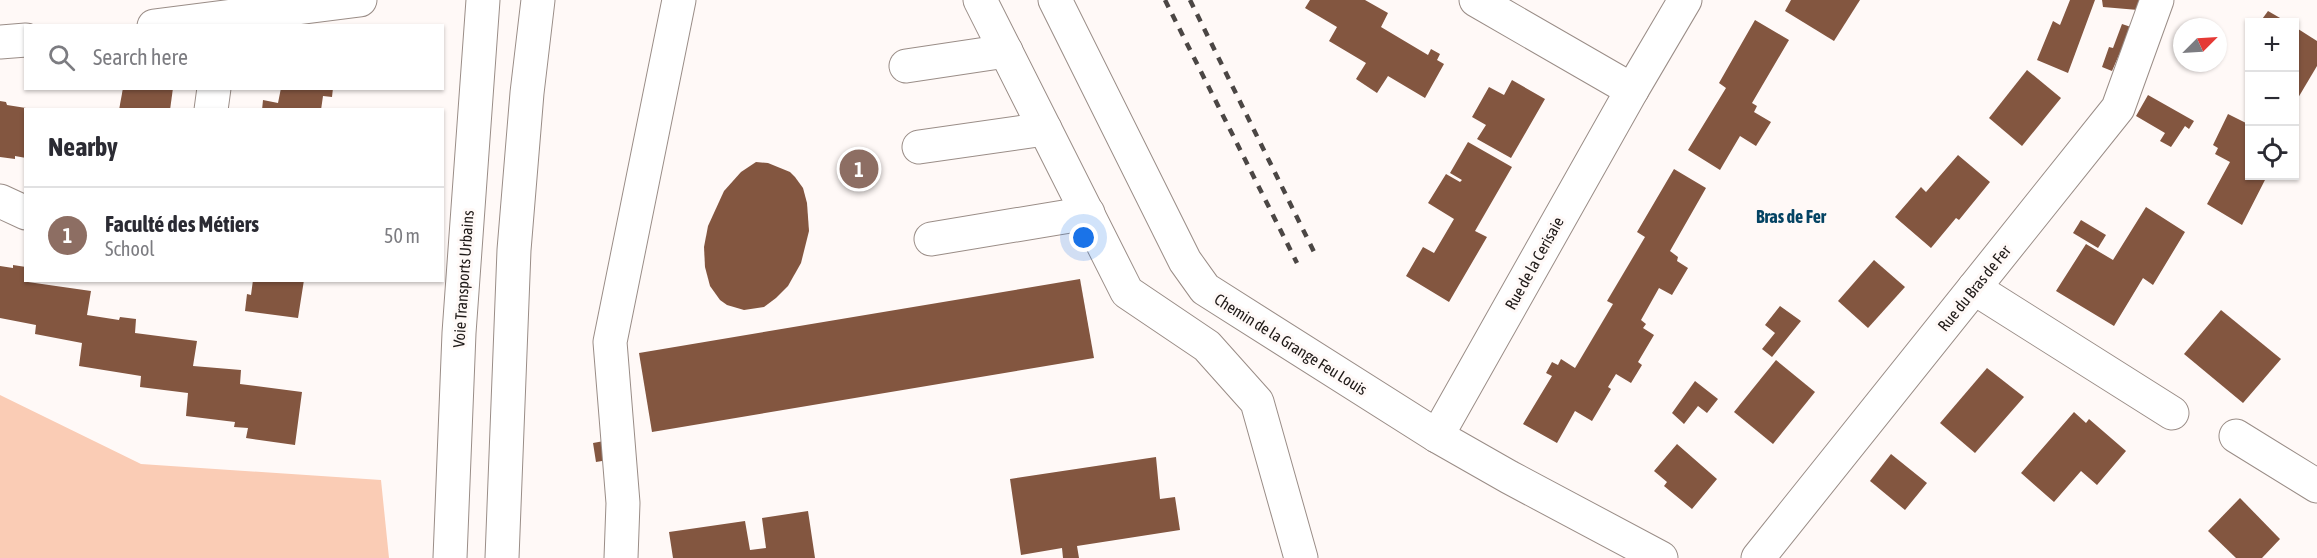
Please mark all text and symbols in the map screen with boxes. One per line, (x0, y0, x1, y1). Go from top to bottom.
north arrow (2173, 18, 2227, 72)
map controls (2245, 18, 2299, 180)
button: + (2245, 18, 2299, 72)
search box (24, 24, 444, 90)
icon: search (45, 41, 78, 74)
text: Search here (93, 44, 188, 70)
button: − (2245, 72, 2299, 126)
button: locate (2245, 126, 2299, 180)
text: Nearby (48, 132, 118, 162)
pin: 1 (840, 146, 878, 192)
district label: Bras de Fer (1756, 206, 1827, 227)
street label: Voie Transports Urbains (449, 209, 478, 348)
text: Faculté des Métiers (105, 211, 259, 237)
street label: Rue de la Cerisaie (1501, 214, 1567, 312)
your location (1069, 223, 1098, 252)
text: 1 (63, 224, 72, 247)
text: 50 m (384, 224, 420, 247)
text: School (105, 237, 155, 260)
street label: Rue du Bras de Fer (1934, 241, 2014, 335)
street label: Chemin de la Grange Feu Louis (1211, 290, 1371, 399)

